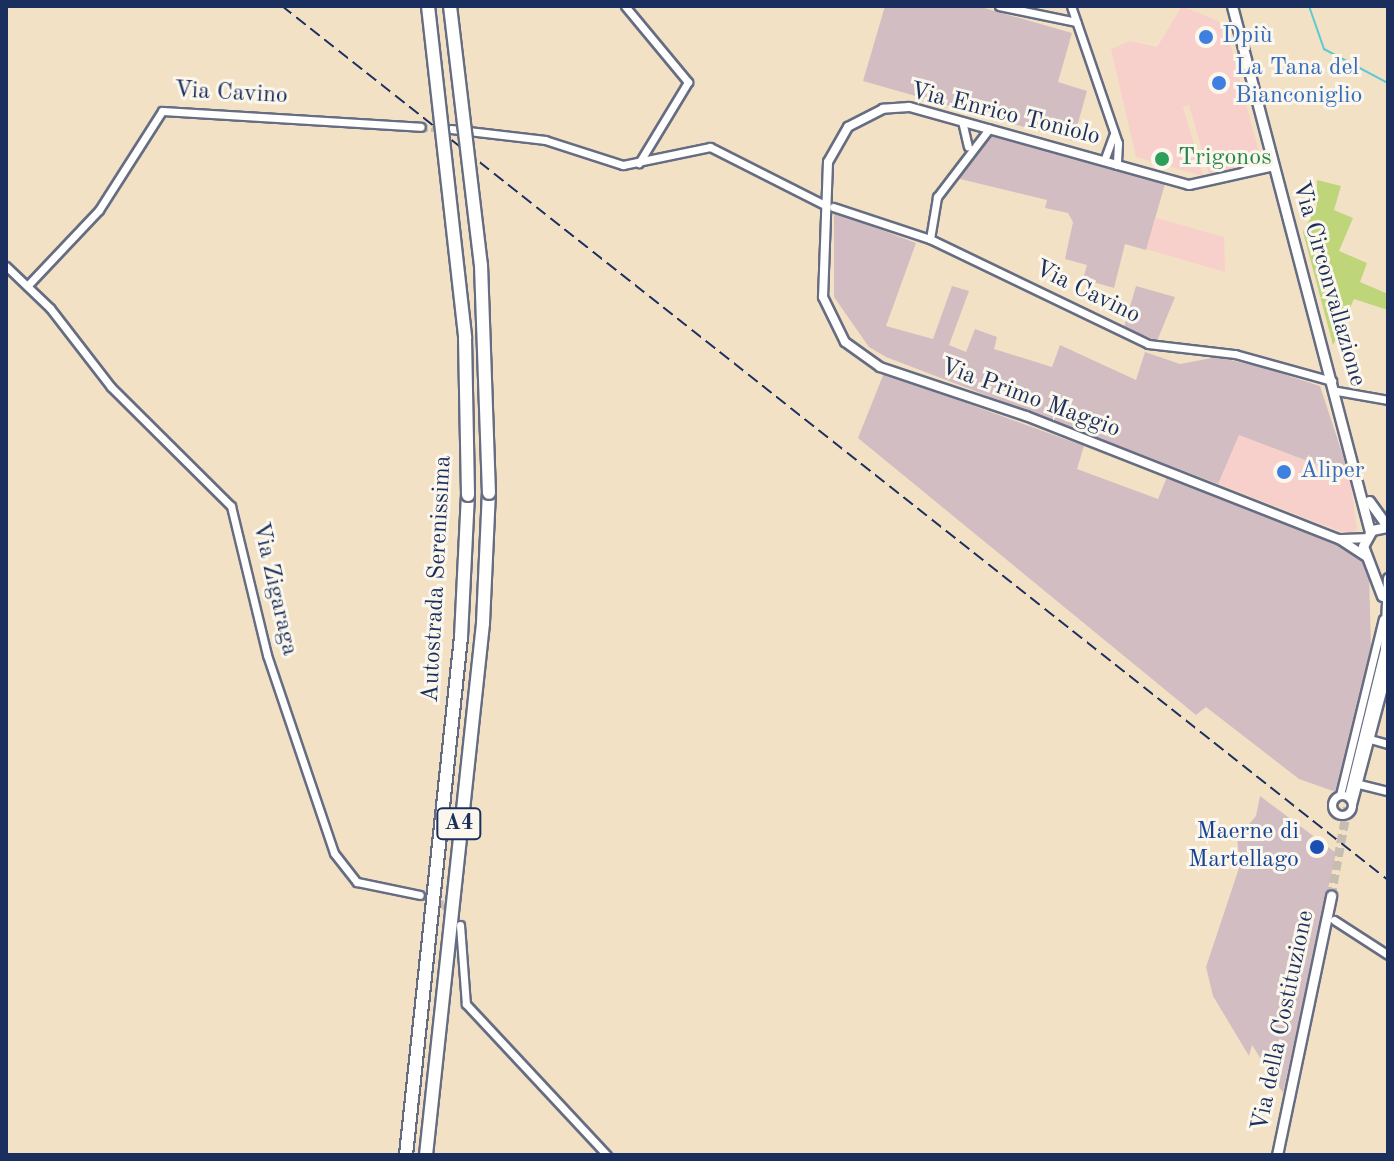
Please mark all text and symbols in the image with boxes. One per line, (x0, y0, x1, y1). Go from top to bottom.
place label: Dpiù (1222, 23, 1272, 51)
marker: Dpiù (1197, 28, 1215, 46)
place label: La Tana del Bianconiglio (1235, 55, 1362, 111)
marker: La Tana del Bianconiglio (1210, 74, 1228, 92)
street label: Via Cavino (173, 77, 289, 111)
street label: Via Enrico Toniolo (907, 77, 1103, 153)
place label: Trigonos (1178, 145, 1272, 173)
marker: Trigonos (1153, 150, 1171, 168)
street label: Via Circonvallazione (1285, 178, 1371, 390)
street label: Via Cavino (1030, 255, 1144, 331)
street label: Via Primo Maggio (936, 353, 1124, 445)
street label: Autostrada Serenissima (417, 455, 459, 703)
place label: Aliper (1300, 458, 1365, 486)
marker: Aliper (1275, 463, 1293, 481)
street label: Via Zigaraga (245, 520, 303, 658)
road number: A4 (435, 806, 483, 842)
place label: Maerne di Martellago (1188, 819, 1299, 875)
marker: Maerne di Martellago (1306, 836, 1328, 858)
street label: Via della Costituzione (1247, 908, 1321, 1134)

